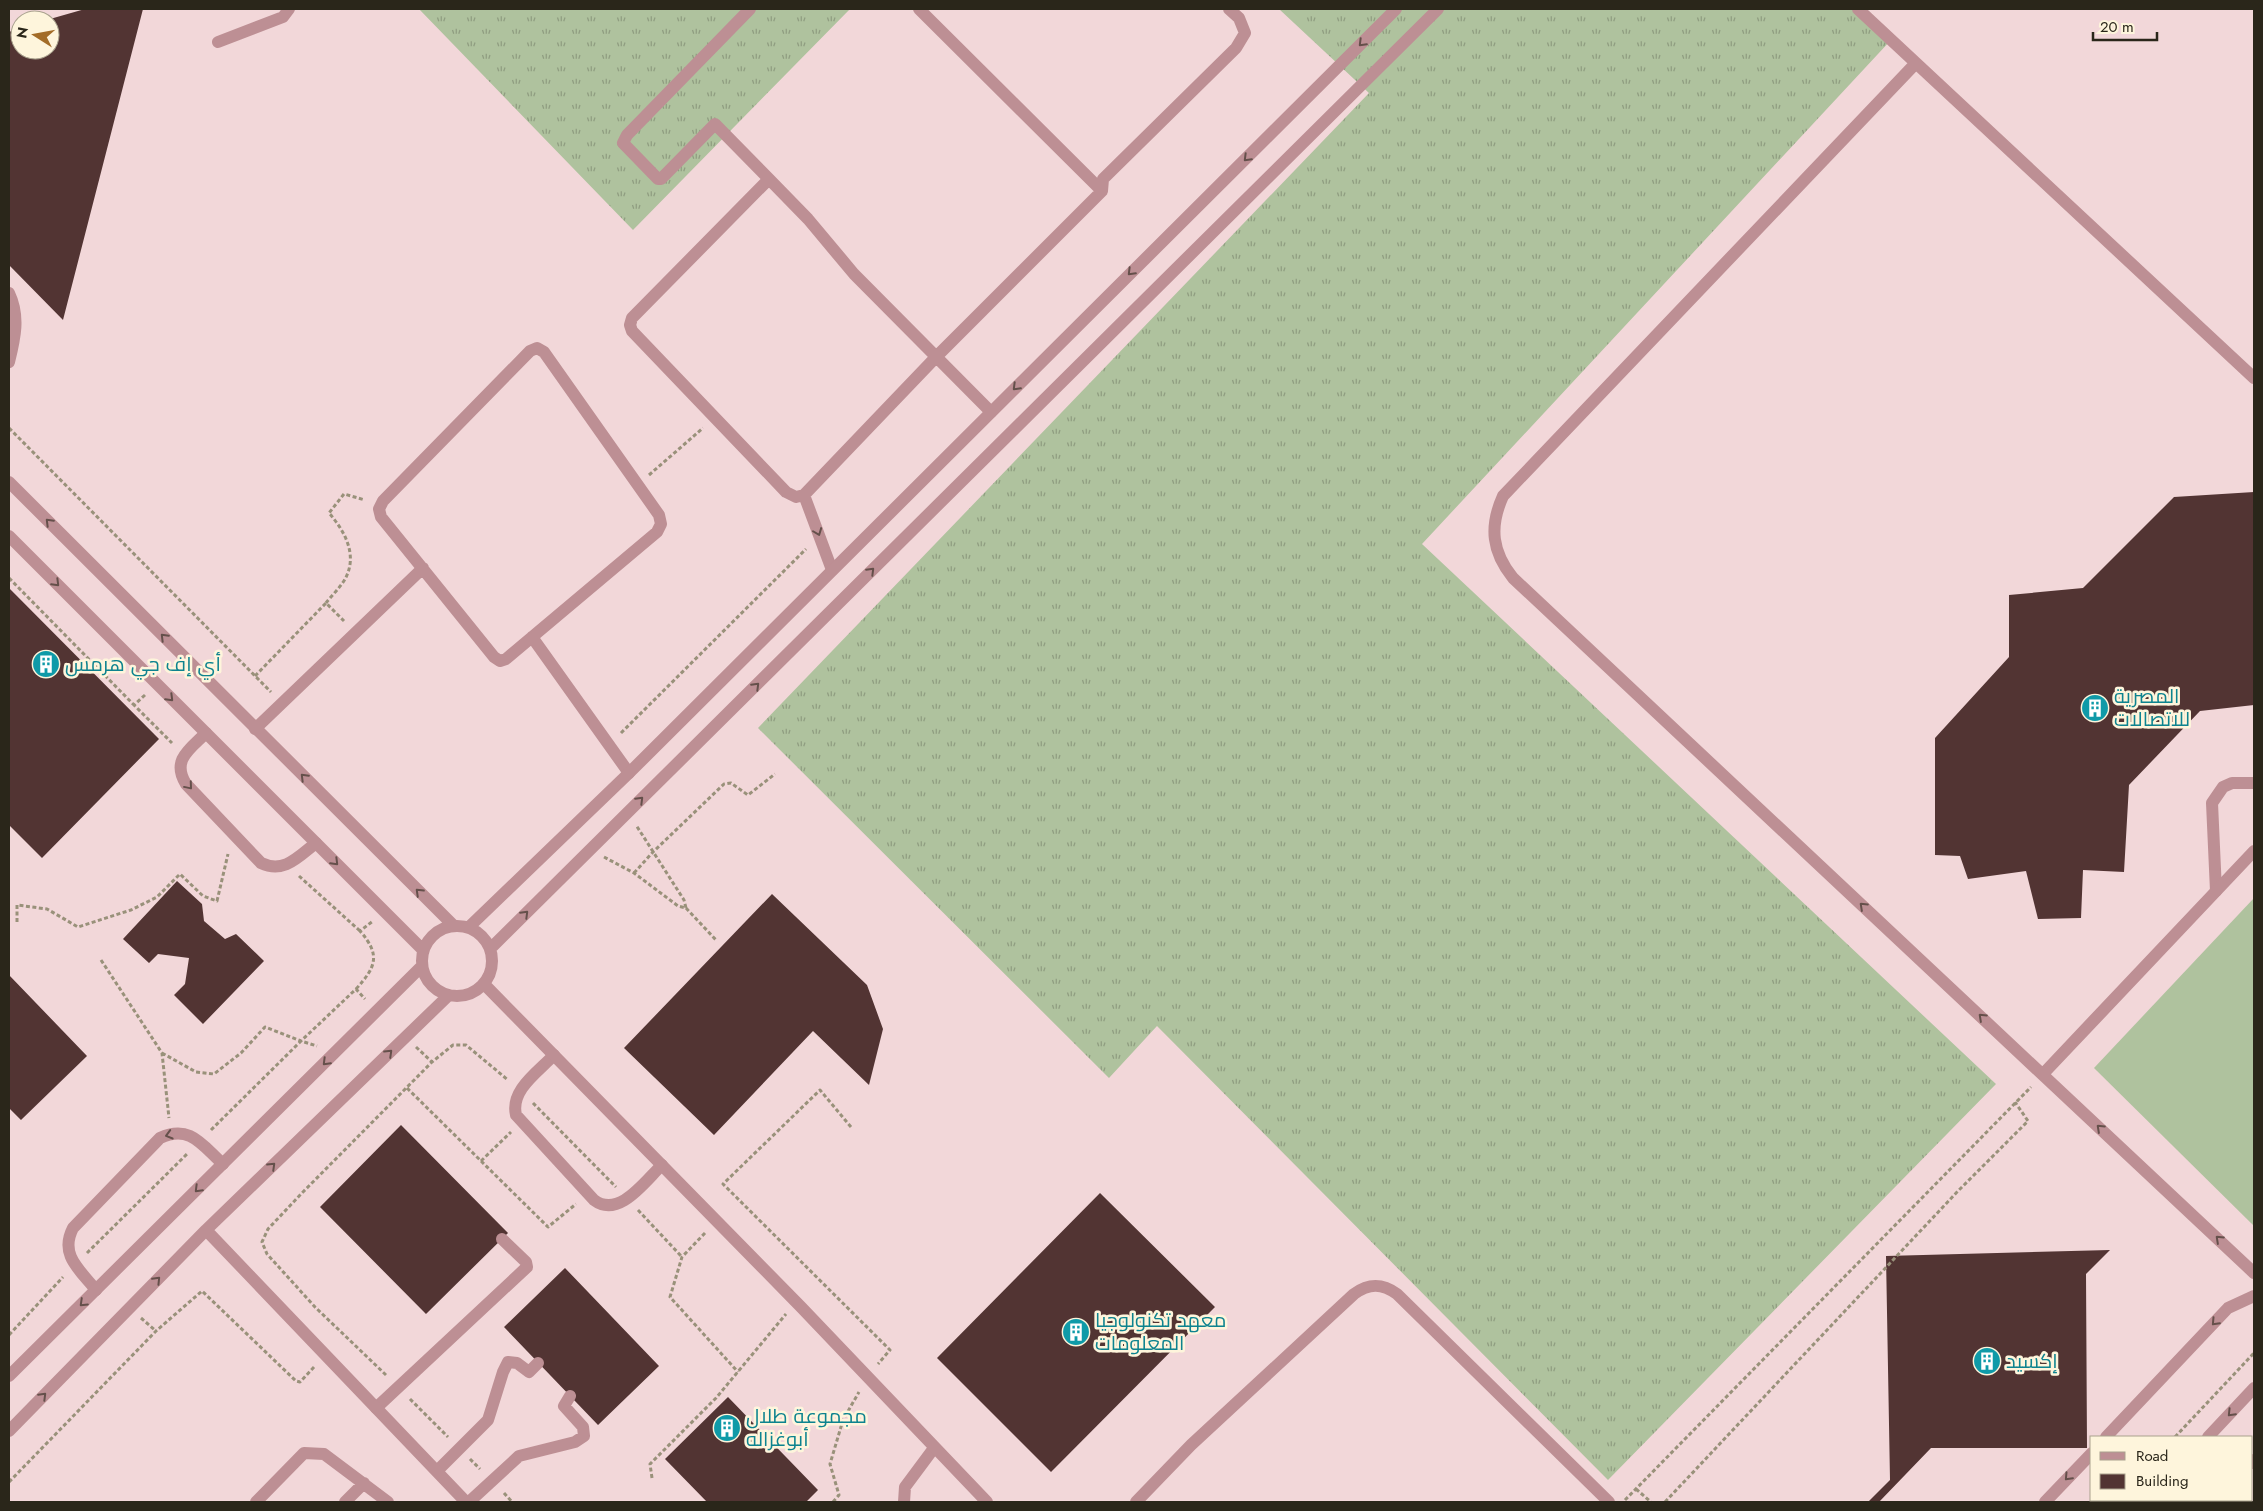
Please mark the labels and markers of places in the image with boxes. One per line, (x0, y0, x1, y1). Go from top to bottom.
building icon: أي إف جي هرمس (31, 649, 61, 679)
place label: أي إف جي هرمس (65, 650, 221, 680)
place label: المصرية للاتصالات (2114, 682, 2190, 734)
building icon: المصرية للاتصالات (2080, 693, 2110, 723)
place label: معهد تكنولوجيا المعلومات (1095, 1306, 1226, 1358)
building icon: معهد تكنولوجيا المعلومات (1061, 1317, 1091, 1347)
building icon: إكسيد (1972, 1346, 2002, 1376)
place label: إكسيد (2006, 1347, 2058, 1376)
place label: مجموعة طلال أبوغزاله (746, 1402, 867, 1454)
building icon: مجموعة طلال أبوغزاله (712, 1413, 742, 1443)

